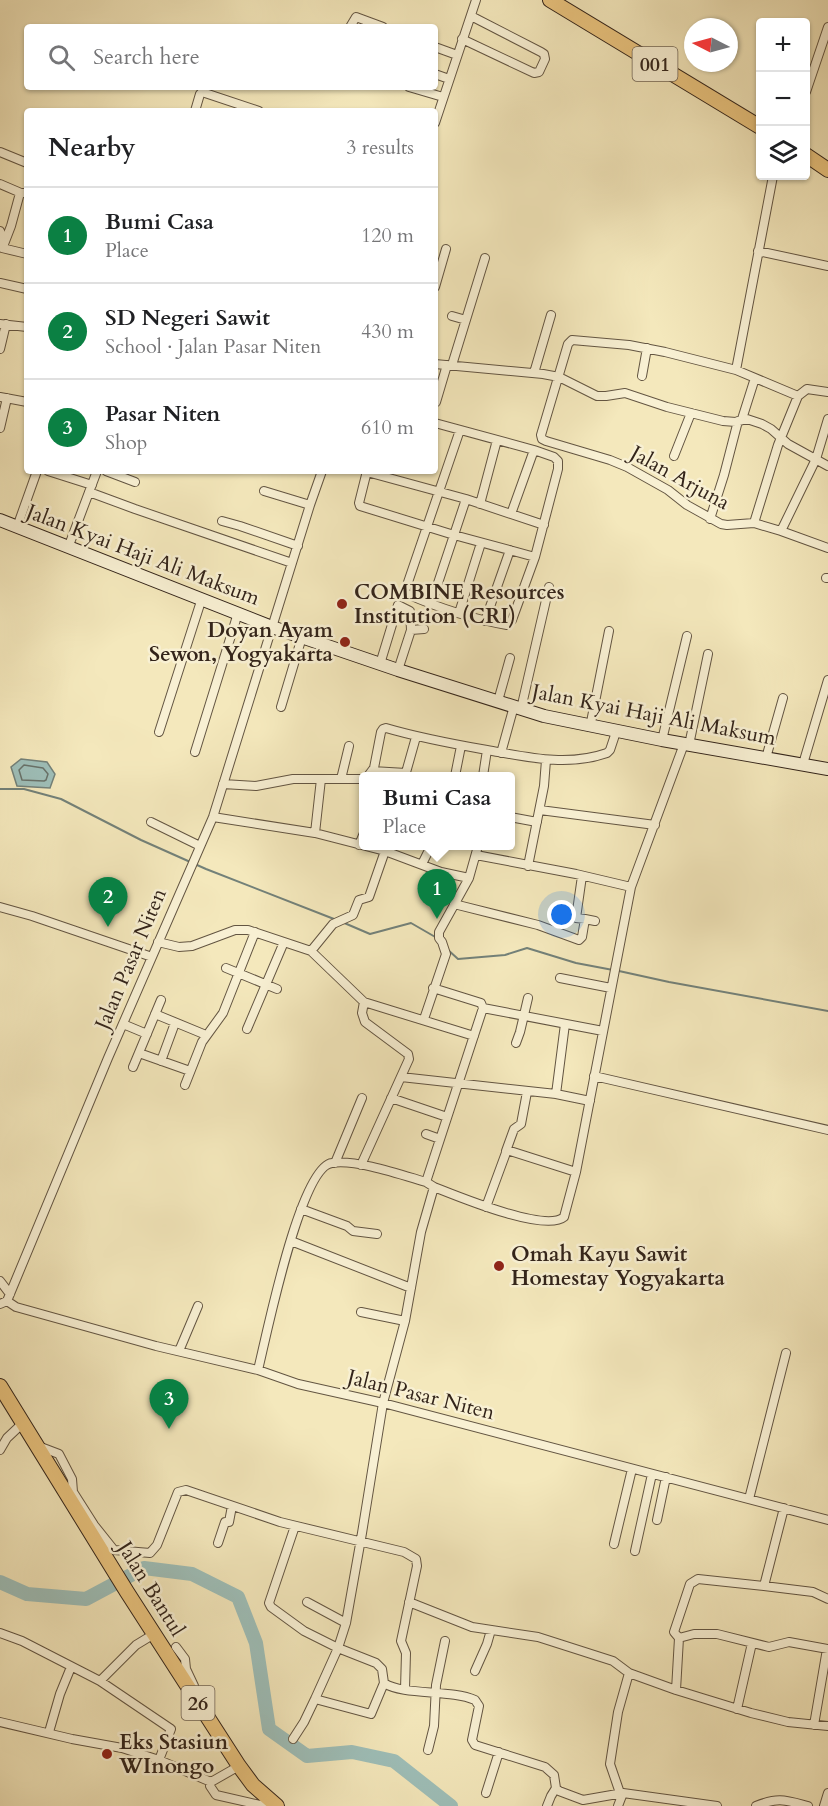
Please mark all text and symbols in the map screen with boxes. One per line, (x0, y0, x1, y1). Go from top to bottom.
north arrow (684, 18, 738, 72)
map controls (756, 18, 810, 180)
button: + (756, 18, 810, 72)
search box (24, 24, 438, 90)
icon: search (45, 41, 78, 74)
text: Search here (93, 42, 200, 72)
road number: 001 (632, 47, 678, 81)
button: − (756, 72, 810, 126)
button: layers (756, 126, 810, 180)
text: Nearby (48, 130, 136, 165)
text: 3 results (346, 134, 414, 161)
text: Bumi Casa (105, 207, 214, 237)
text: 1 (62, 222, 73, 249)
text: 120 m (361, 222, 414, 249)
text: Place (105, 237, 149, 264)
text: SD Negeri Sawit (105, 303, 270, 333)
text: 2 (62, 318, 73, 345)
text: 430 m (361, 318, 414, 345)
text: School · Jalan Pasar Niten (105, 333, 321, 360)
text: Pasar Niten (105, 399, 220, 429)
text: 3 (62, 414, 73, 441)
text: 610 m (361, 414, 414, 441)
text: Shop (105, 429, 147, 456)
street label: Jalan Arjuna (623, 437, 735, 517)
street label: Jalan Kyai Haji Ali Maksum (19, 496, 264, 613)
place label: COMBINE Resources Institution (CRI) (354, 578, 565, 631)
marker: COMBINE Resources Institution (CRI) (335, 597, 349, 611)
place label: Doyan Ayam Sewon, Yogyakarta (149, 616, 334, 669)
marker: Doyan Ayam Sewon, Yogyakarta (338, 635, 352, 649)
street label: Jalan Kyai Haji Ali Maksum (527, 677, 779, 753)
popup (359, 772, 515, 850)
text: Bumi Casa (382, 783, 492, 813)
text: Place (382, 813, 426, 840)
pin: 1 (418, 870, 456, 919)
pin: 2 (88, 878, 128, 927)
street label: Jalan Pasar Niten (87, 884, 174, 1037)
your location (547, 900, 576, 929)
place label: Omah Kayu Sawit Homestay Yogyakarta (511, 1240, 725, 1293)
marker: Omah Kayu Sawit Homestay Yogyakarta (492, 1259, 506, 1273)
street label: Jalan Pasar Niten (341, 1362, 498, 1427)
pin: 3 (150, 1380, 188, 1429)
street label: Jalan Bantul (109, 1533, 192, 1642)
road number: 26 (182, 1686, 214, 1720)
place label: Eks Stasiun WInongo (118, 1728, 229, 1781)
marker: Eks Stasiun WInongo (100, 1747, 114, 1761)

